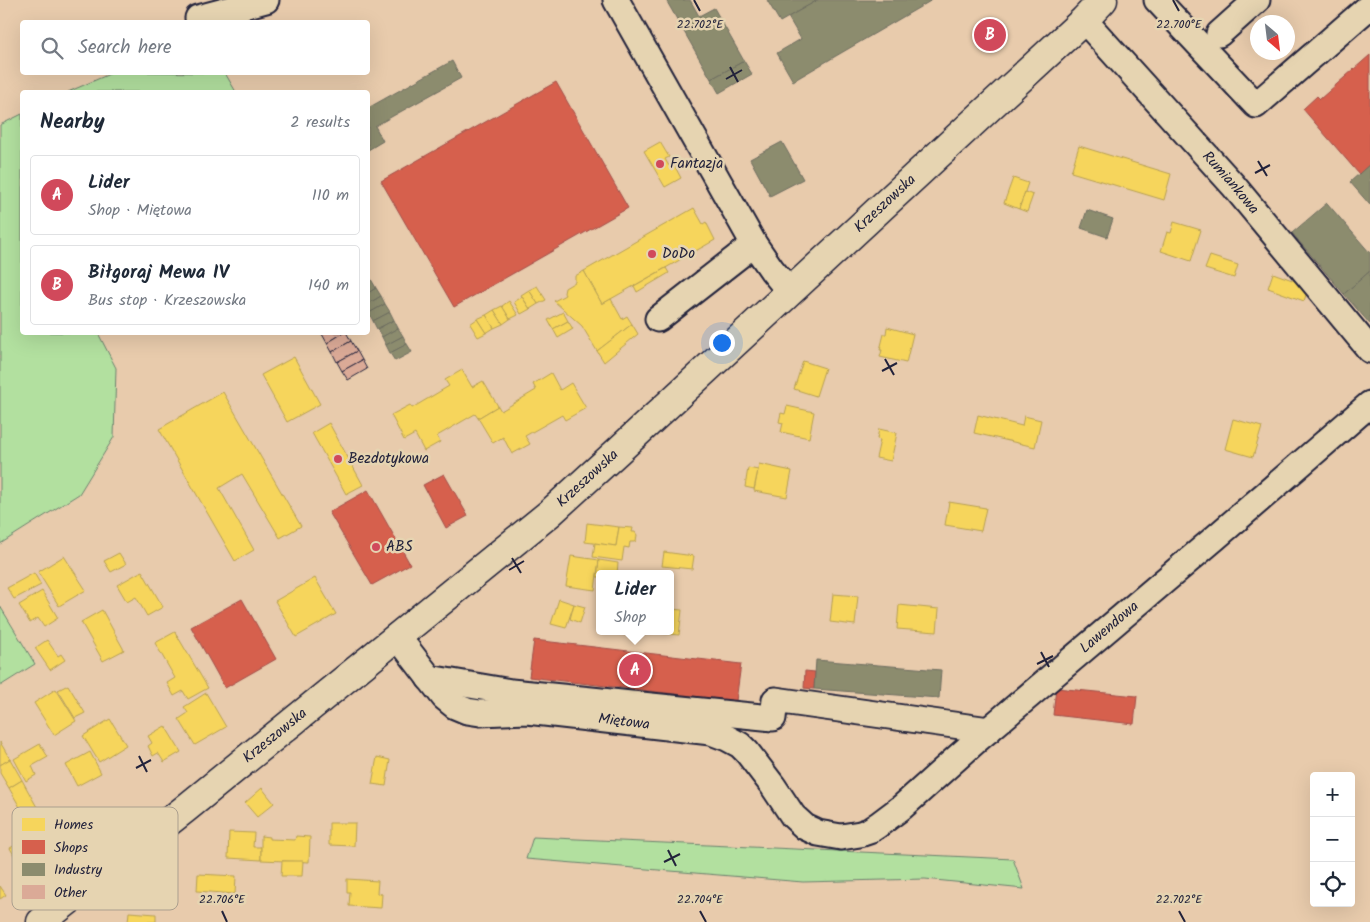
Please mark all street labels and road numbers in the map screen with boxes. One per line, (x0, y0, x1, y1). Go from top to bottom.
street label: Rumiankowa (1196, 146, 1265, 220)
street label: Krzeszowska (849, 169, 922, 239)
street label: Krzeszowska (551, 444, 624, 514)
street label: Lawendowa (1074, 595, 1144, 660)
street label: Krzeszowska (237, 702, 313, 770)
street label: Miętowa (597, 707, 651, 737)

